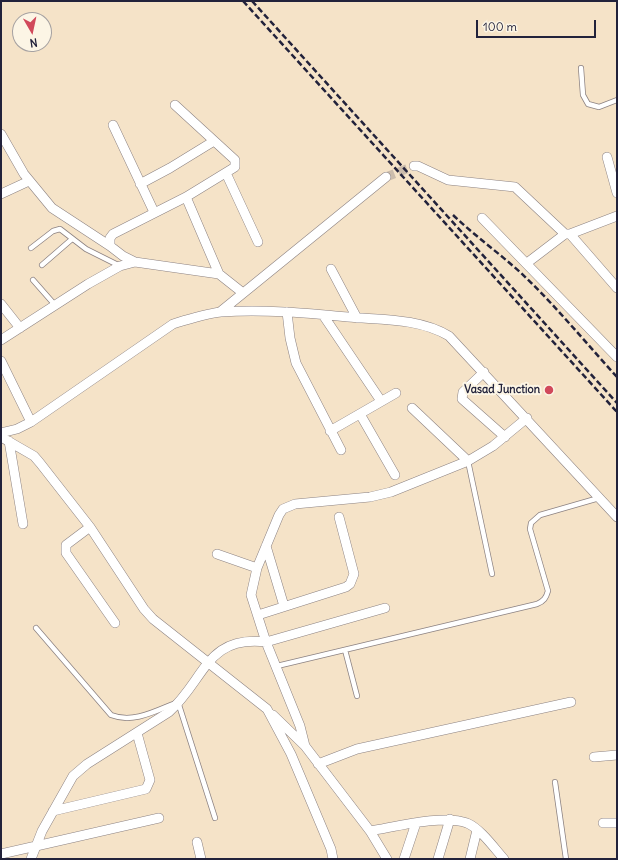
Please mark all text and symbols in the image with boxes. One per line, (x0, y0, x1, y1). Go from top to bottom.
north arrow (12, 12, 52, 52)
scale bar (478, 12, 598, 38)
text: 100 m (483, 19, 517, 34)
text: N (29, 35, 39, 50)
place label: Vasad Junction (464, 383, 540, 397)
marker: Vasad Junction (543, 384, 555, 396)

